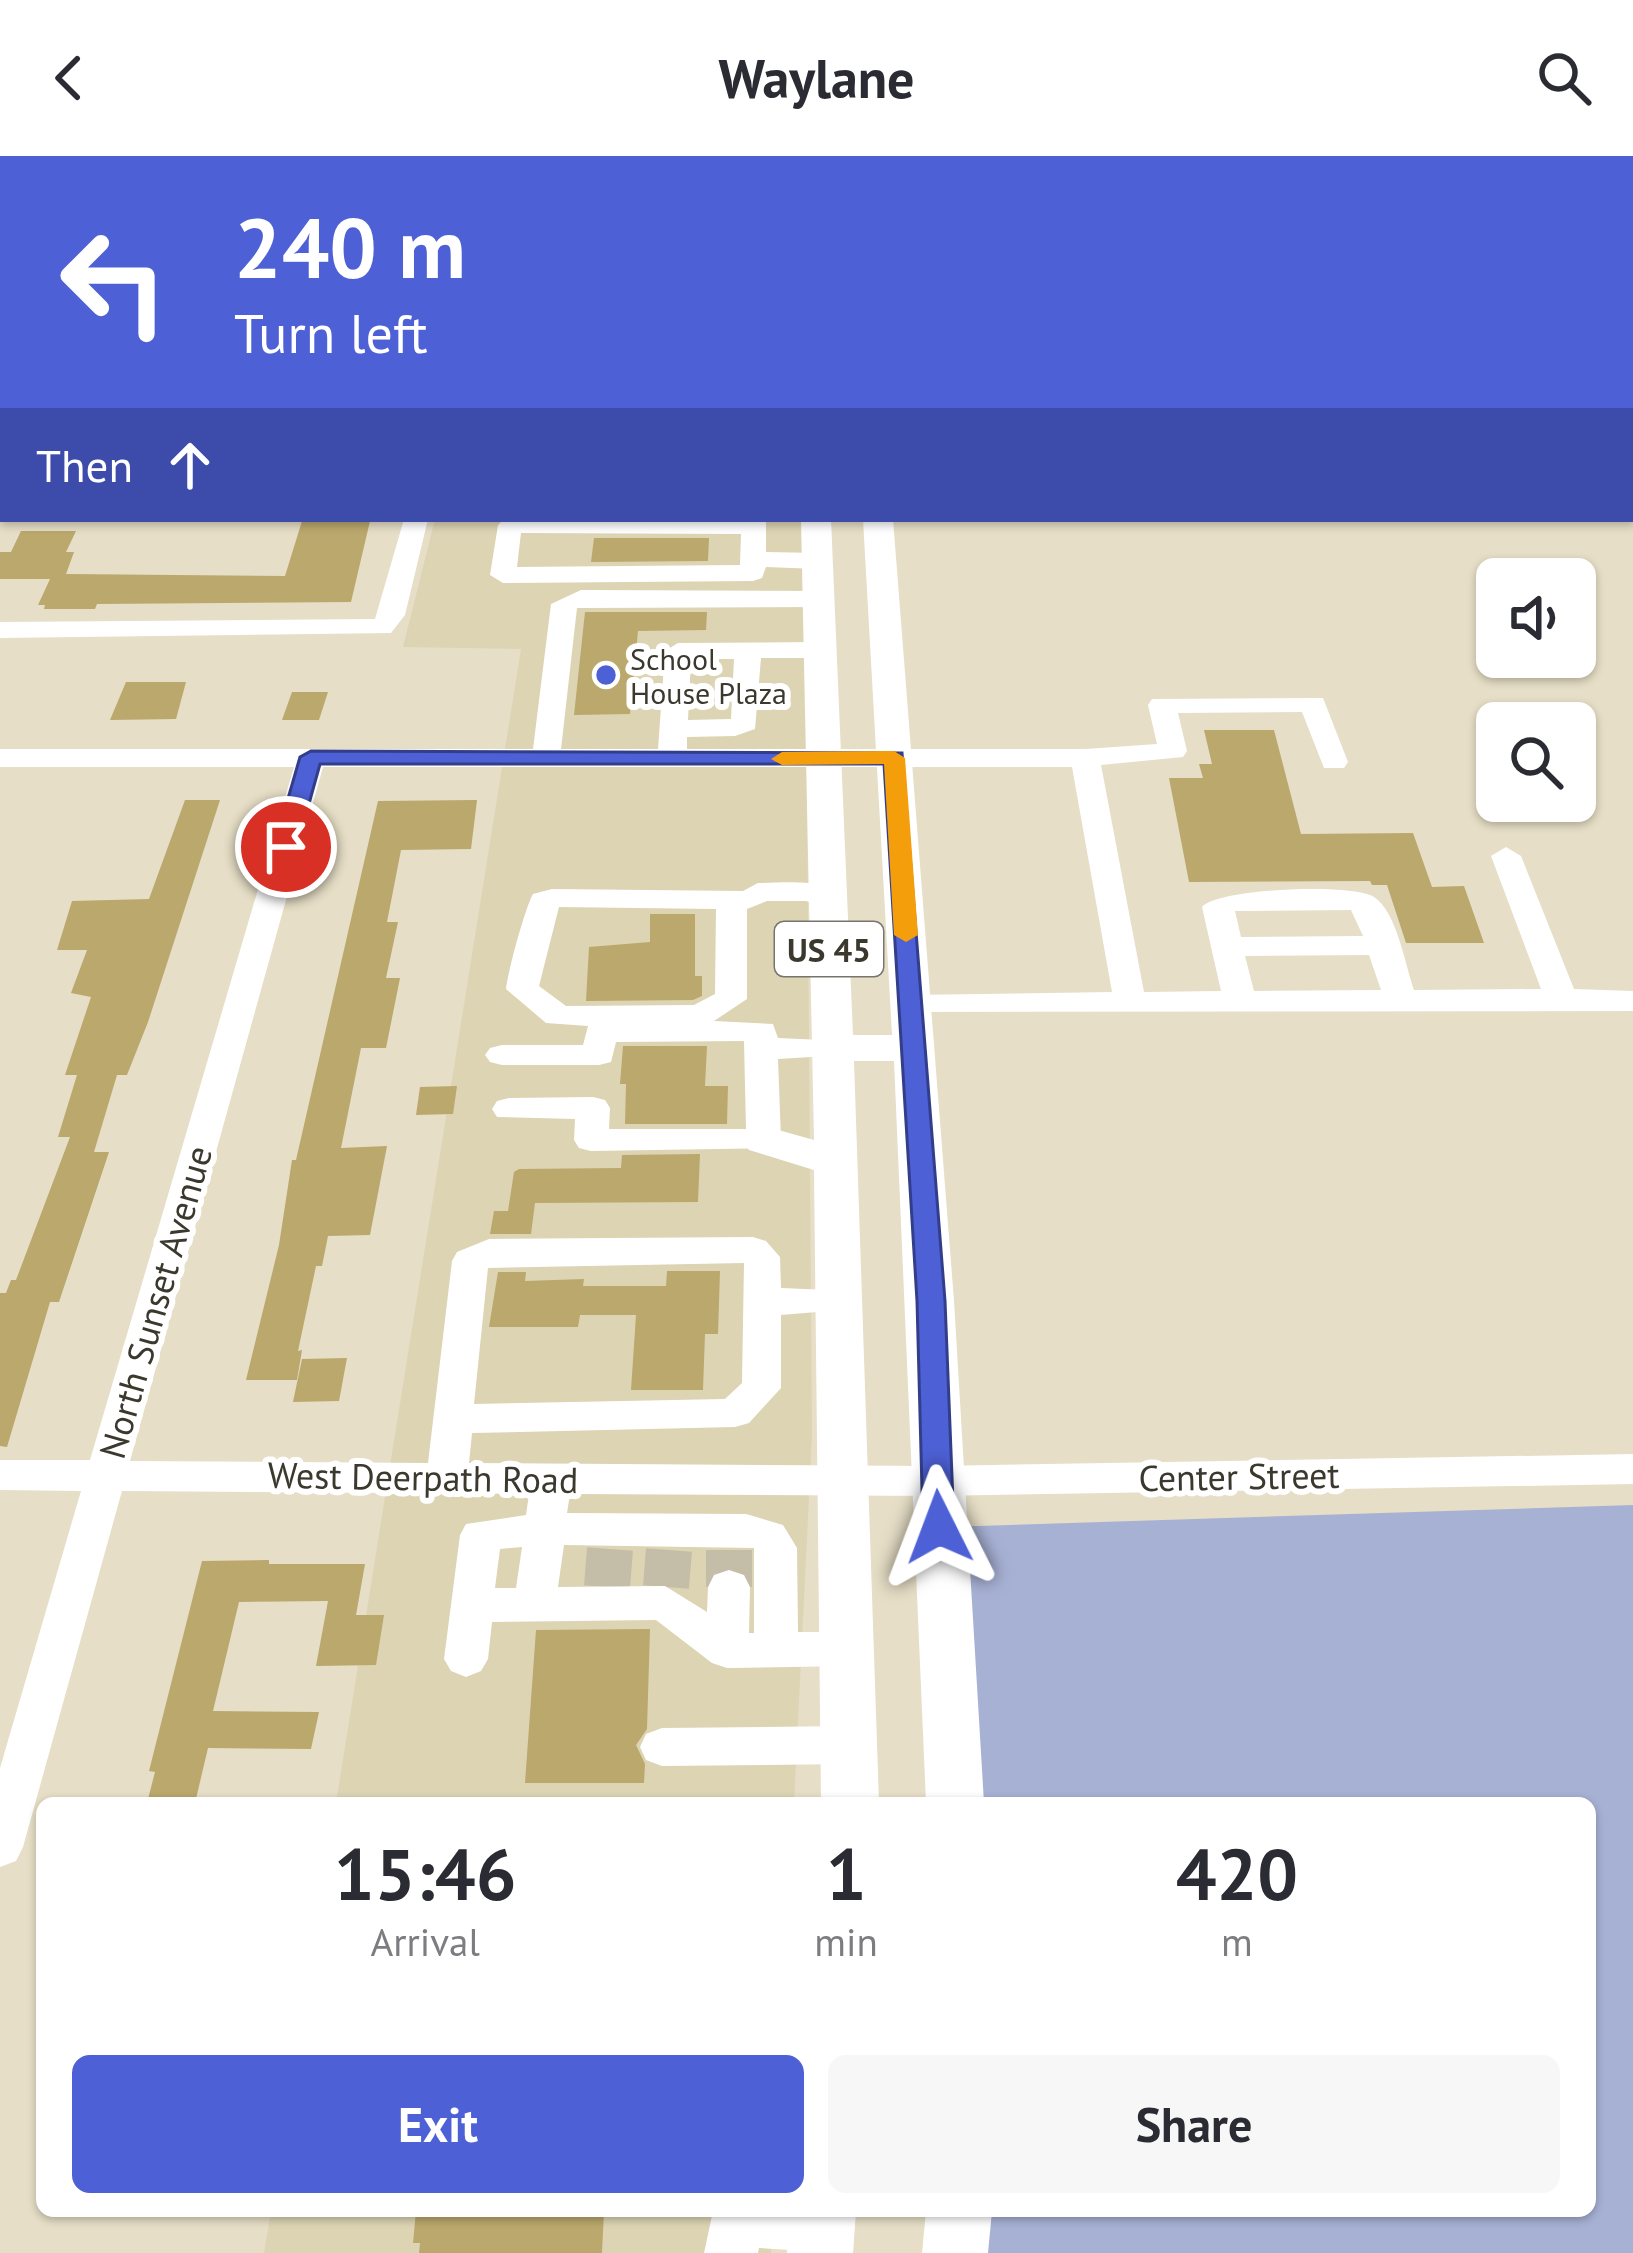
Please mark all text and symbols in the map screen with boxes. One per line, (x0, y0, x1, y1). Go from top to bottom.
text: Waylane (718, 43, 915, 113)
icon: back (36, 45, 102, 111)
icon: search (1531, 45, 1597, 111)
text: 240 m (234, 192, 466, 301)
icon: left (36, 204, 192, 360)
text: Turn left (234, 298, 428, 368)
icon: ahead (157, 432, 223, 498)
text: Then (36, 436, 133, 494)
map controls (1476, 558, 1596, 822)
button: sound (1476, 558, 1596, 678)
place label: School House Plaza (630, 639, 787, 712)
marker: School House Plaza (593, 662, 619, 688)
button: search (1476, 702, 1596, 822)
pin (235, 796, 337, 898)
icon: arrive (253, 814, 319, 880)
road number: US 45 (775, 922, 883, 976)
street label: North Sunset Avenue (88, 1140, 222, 1464)
street label: West Deerpath Road (267, 1451, 579, 1503)
street label: Center Street (1138, 1451, 1340, 1501)
position arrow (876, 1464, 1002, 1590)
text: 15:46 (334, 1827, 517, 1920)
text: 1 (826, 1827, 867, 1920)
text: 420 (1176, 1827, 1298, 1920)
text: Arrival (371, 1916, 480, 1967)
text: min (814, 1916, 878, 1967)
text: m (1221, 1916, 1253, 1967)
button: Exit (72, 2055, 804, 2193)
button: Share (828, 2055, 1560, 2193)

